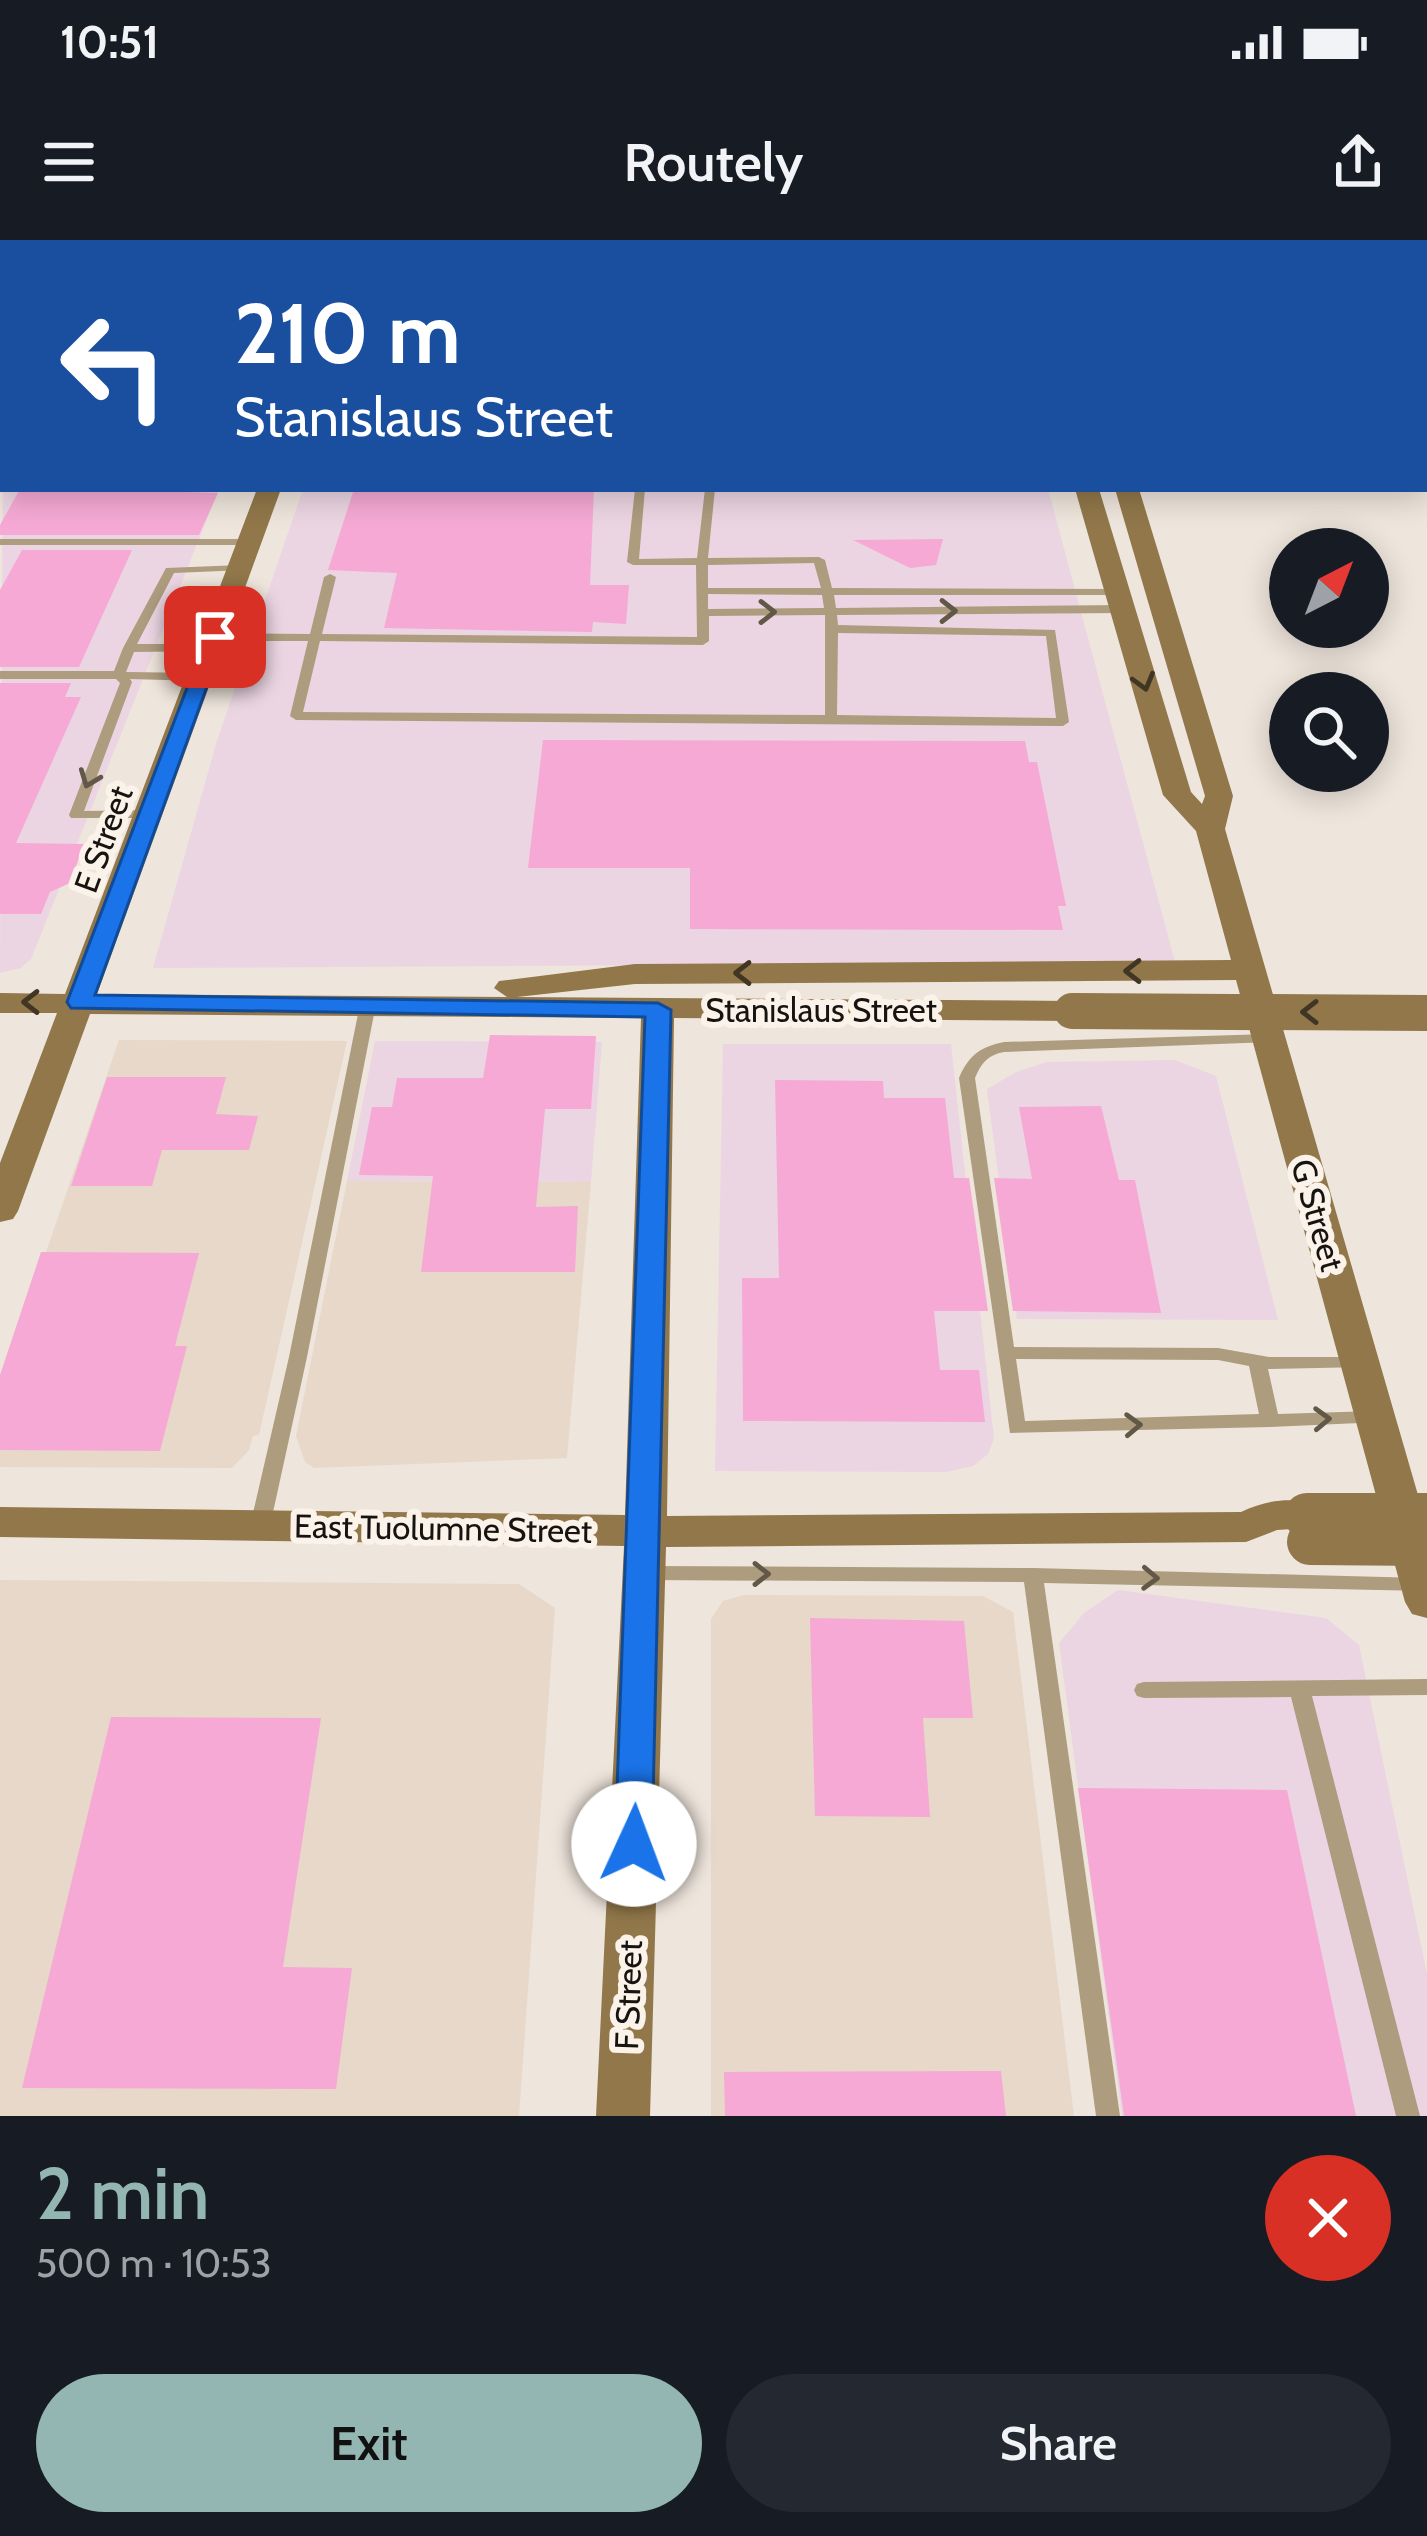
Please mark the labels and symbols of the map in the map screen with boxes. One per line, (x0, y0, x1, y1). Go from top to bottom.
north arrow (1269, 528, 1389, 648)
pin (164, 586, 266, 688)
one-way arrow (940, 598, 958, 624)
one-way arrow (759, 599, 777, 625)
one-way arrow (1130, 671, 1155, 692)
one-way arrow (79, 767, 104, 788)
street label: E Street (65, 780, 141, 898)
one-way arrow (1123, 958, 1141, 984)
one-way arrow (733, 960, 751, 986)
one-way arrow (21, 989, 40, 1015)
street label: Stanislaus Street (705, 990, 937, 1030)
one-way arrow (1300, 1000, 1319, 1026)
street label: G Street (1283, 1154, 1353, 1276)
one-way arrow (1313, 1406, 1332, 1432)
one-way arrow (1124, 1412, 1143, 1438)
street label: East Tuolumne Street (294, 1505, 592, 1551)
one-way arrow (753, 1561, 771, 1587)
one-way arrow (1141, 1565, 1160, 1591)
position arrow (571, 1781, 697, 1907)
street label: F Street (606, 1940, 650, 2050)

